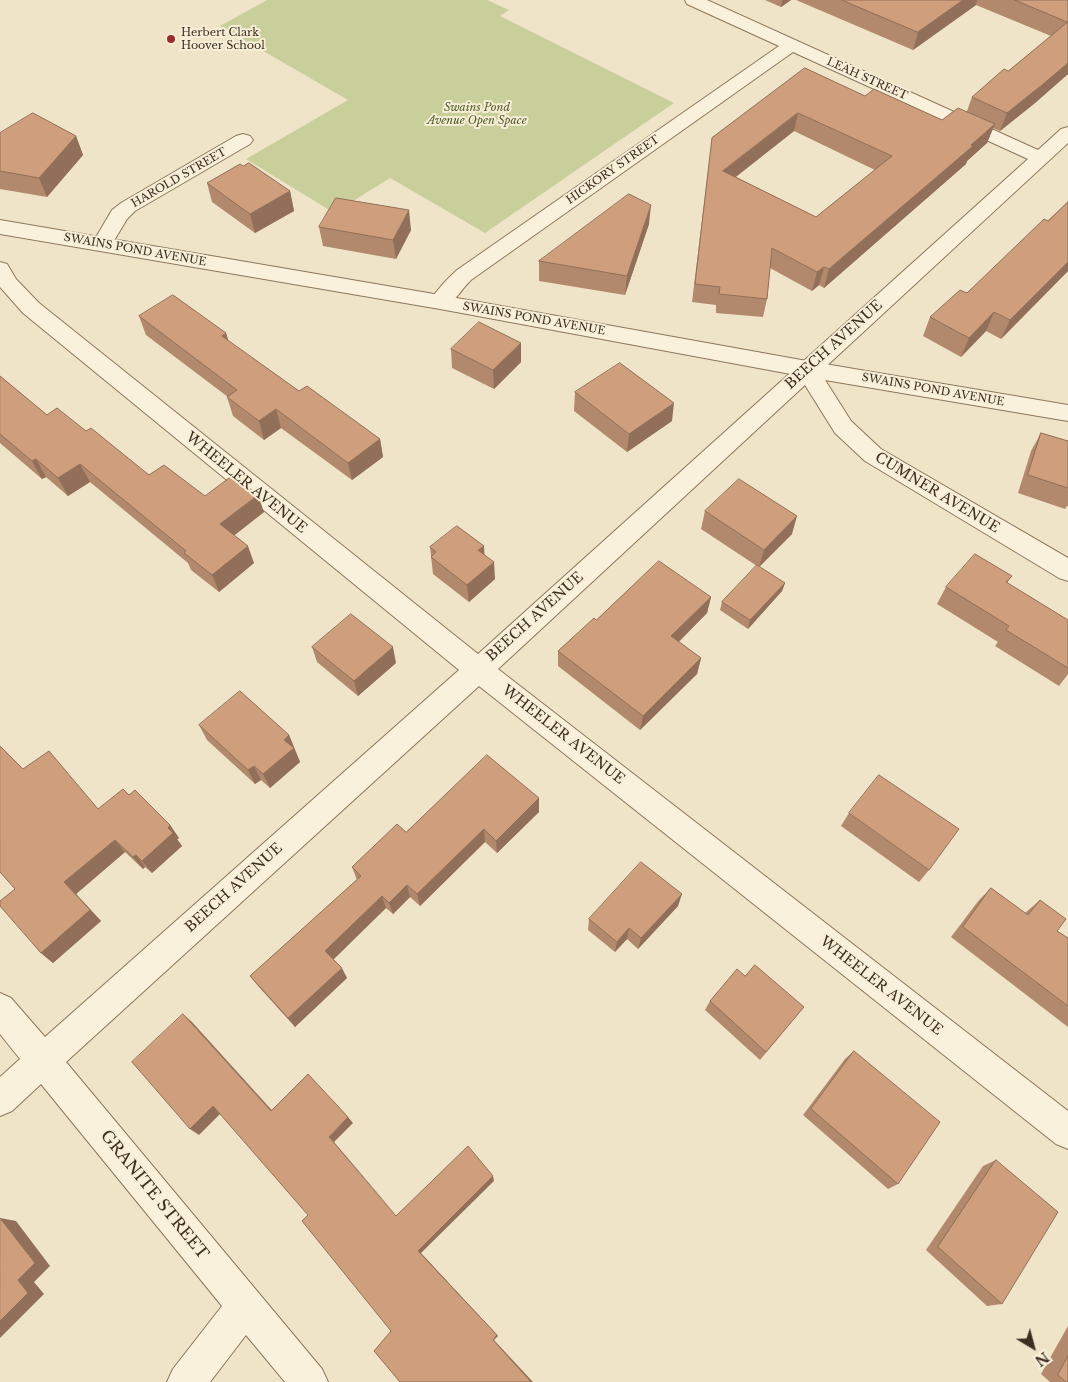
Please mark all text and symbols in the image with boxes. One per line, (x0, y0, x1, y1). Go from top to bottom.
place label: Herbert Clark Hoover School (181, 26, 265, 52)
marker: Herbert Clark Hoover School (165, 33, 177, 45)
street label: LEAH STREET (825, 55, 909, 103)
park label: Swains Pond Avenue Open Space (427, 101, 527, 127)
street label: HICKORY STREET (564, 133, 662, 207)
street label: HAROLD STREET (129, 145, 229, 211)
street label: SWAINS POND AVENUE (63, 231, 207, 269)
street label: BEECH AVENUE (782, 297, 886, 393)
street label: SWAINS POND AVENUE (462, 300, 606, 338)
street label: SWAINS POND AVENUE (861, 371, 1005, 409)
street label: WHEELER AVENUE (182, 429, 310, 537)
street label: CUMNER AVENUE (872, 449, 1002, 537)
street label: BEECH AVENUE (483, 569, 587, 665)
street label: WHEELER AVENUE (498, 682, 628, 788)
street label: BEECH AVENUE (182, 840, 286, 936)
street label: WHEELER AVENUE (816, 933, 946, 1039)
street label: GRANITE STREET (96, 1126, 212, 1264)
north arrow (1008, 1322, 1058, 1372)
text: N (1031, 1348, 1053, 1370)

